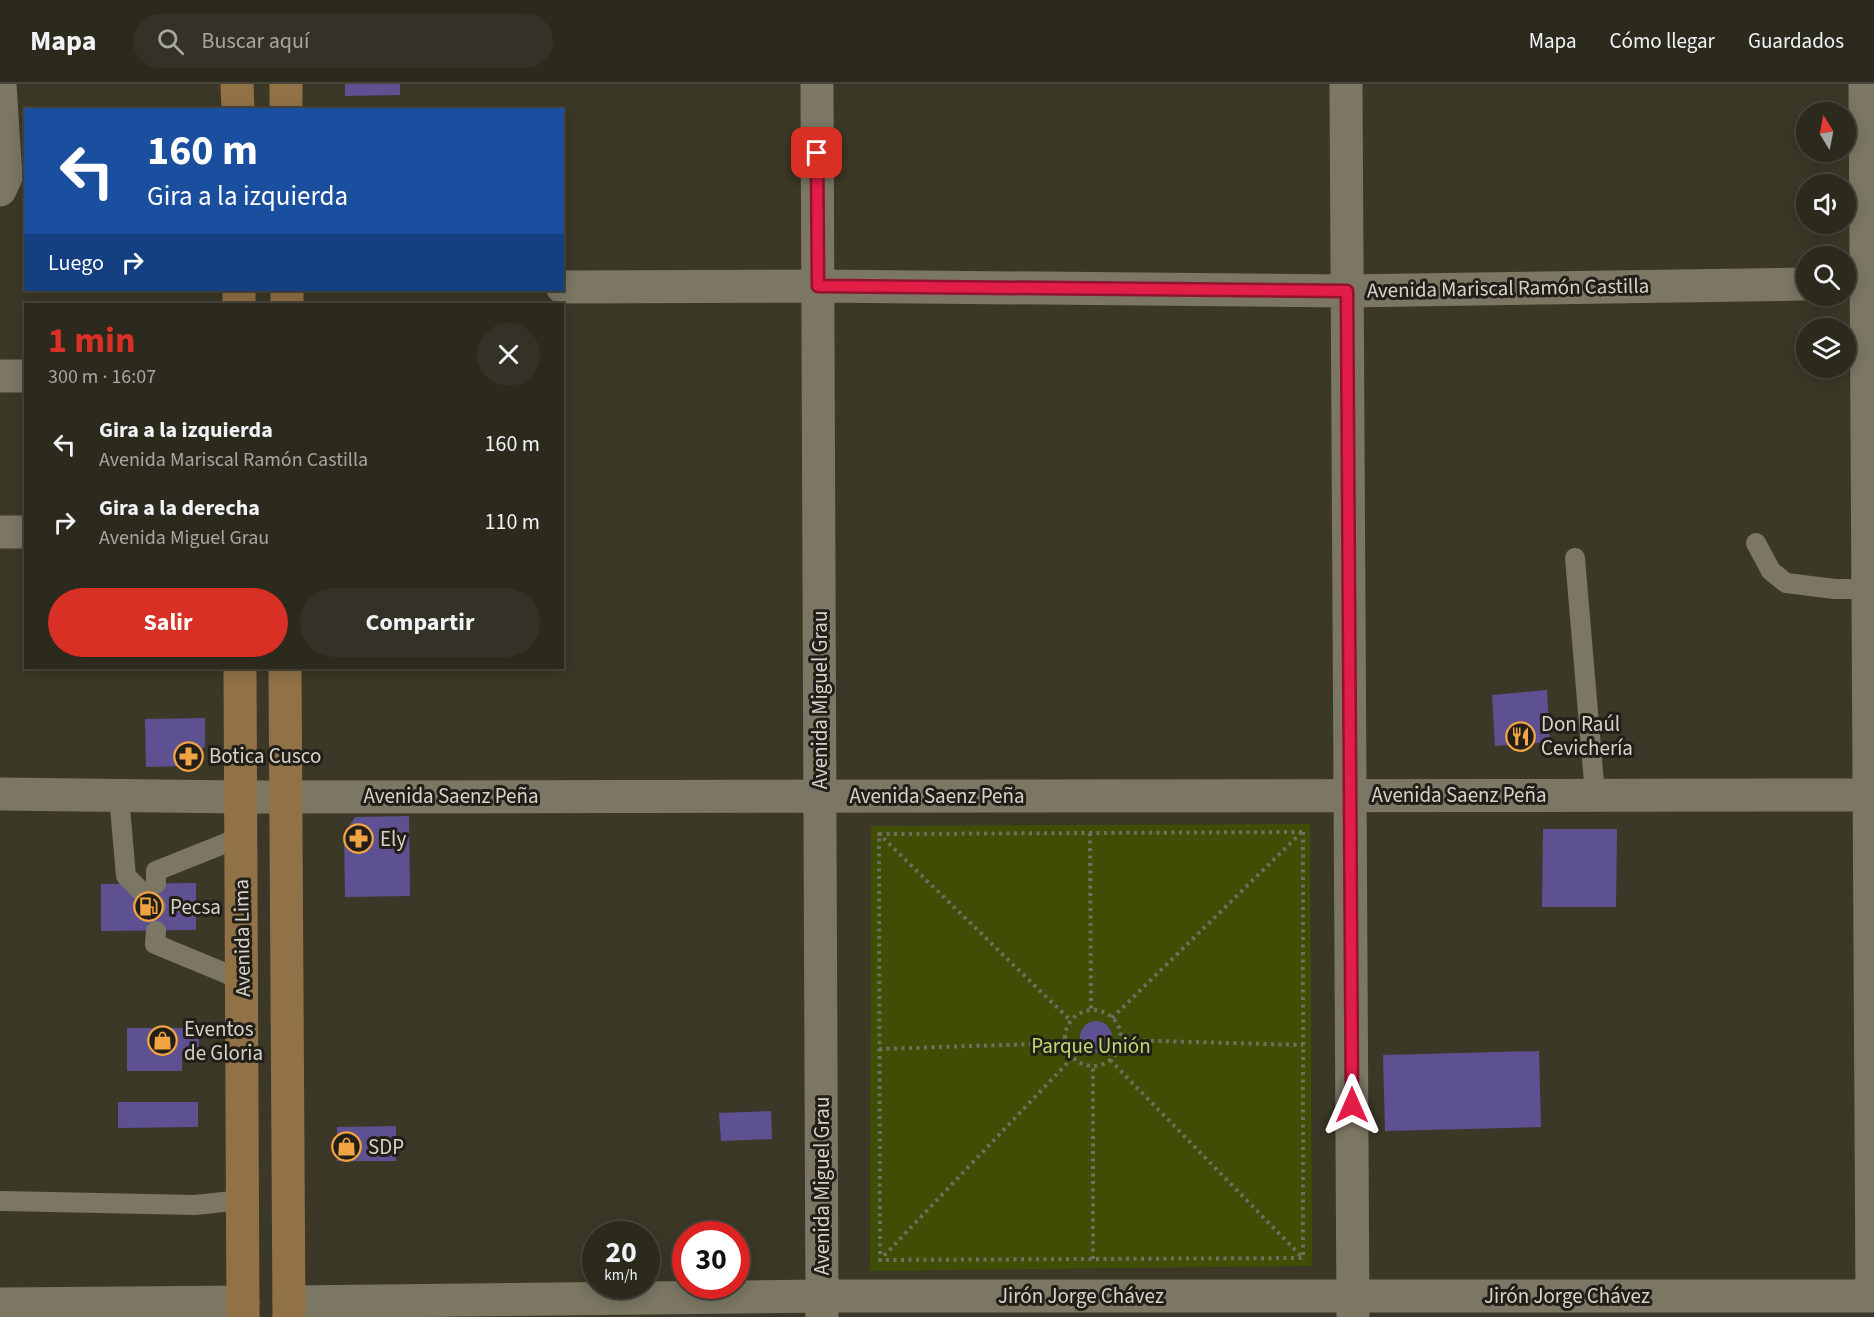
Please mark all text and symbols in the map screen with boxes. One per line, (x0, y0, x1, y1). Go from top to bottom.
search box (133, 14, 553, 68)
text: Mapa (30, 21, 97, 61)
icon: search (154, 25, 187, 58)
text: Buscar aquí (202, 25, 309, 57)
text: Mapa (1529, 26, 1577, 56)
text: Cómo llegar (1610, 26, 1715, 56)
text: Guardados (1748, 26, 1844, 56)
north arrow (1796, 102, 1856, 162)
map controls (1796, 102, 1856, 378)
text: 160 m (147, 121, 258, 181)
pin (791, 127, 842, 178)
icon: left (48, 132, 126, 210)
icon: arrive (800, 136, 833, 169)
button: sound (1796, 174, 1856, 234)
text: Gira a la izquierda (147, 177, 348, 216)
icon: right (116, 246, 149, 279)
button: search (1796, 246, 1856, 306)
text: Luego (48, 247, 104, 279)
street label: Avenida Mariscal Ramón Castilla (1366, 271, 1650, 305)
text: 1 min (48, 315, 136, 366)
button: layers (1796, 318, 1856, 378)
button: close (477, 323, 540, 386)
text: 300 m · 16:07 (48, 363, 156, 391)
text: Gira a la izquierda (99, 414, 273, 446)
icon: left (48, 428, 81, 461)
text: 160 m (485, 428, 540, 460)
text: Avenida Mariscal Ramón Castilla (99, 446, 368, 474)
text: Gira a la derecha (99, 492, 260, 524)
icon: right (48, 506, 81, 539)
text: 110 m (485, 506, 540, 538)
text: Avenida Miguel Grau (99, 524, 269, 552)
button: Salir (48, 588, 288, 657)
button: Compartir (300, 588, 540, 657)
street label: Avenida Miguel Grau (805, 611, 835, 789)
place label: Don Raúl Cevichería (1541, 709, 1633, 763)
restaurant icon: Don Raúl Cevichería (1504, 720, 1536, 752)
pharmacy icon: Botica Cusco (172, 740, 204, 772)
place label: Botica Cusco (209, 741, 321, 771)
street label: Avenida Saenz Peña (1371, 780, 1547, 810)
street label: Avenida Saenz Peña (363, 781, 539, 811)
street label: Avenida Saenz Peña (849, 781, 1025, 811)
pharmacy icon: Ely (343, 823, 375, 855)
place label: Ely (380, 824, 406, 854)
street label: Avenida Lima (226, 879, 258, 997)
fuel station icon: Pecsa (133, 891, 165, 923)
place label: Pecsa (170, 892, 221, 922)
place label: Eventos de Gloria (184, 1014, 263, 1068)
shop icon: Eventos de Gloria (147, 1025, 179, 1057)
park label: Parque Unión (1031, 1031, 1151, 1061)
position arrow (1320, 1073, 1384, 1137)
street label: Avenida Miguel Grau (807, 1097, 837, 1275)
shop icon: SDP (331, 1131, 363, 1163)
place label: SDP (368, 1132, 404, 1162)
speed limit sign: 30 (672, 1221, 750, 1299)
text: 20 (605, 1231, 637, 1274)
text: km/h (604, 1265, 638, 1286)
street label: Jirón Jorge Chávez (998, 1281, 1164, 1311)
street label: Jirón Jorge Chávez (1484, 1281, 1650, 1311)

